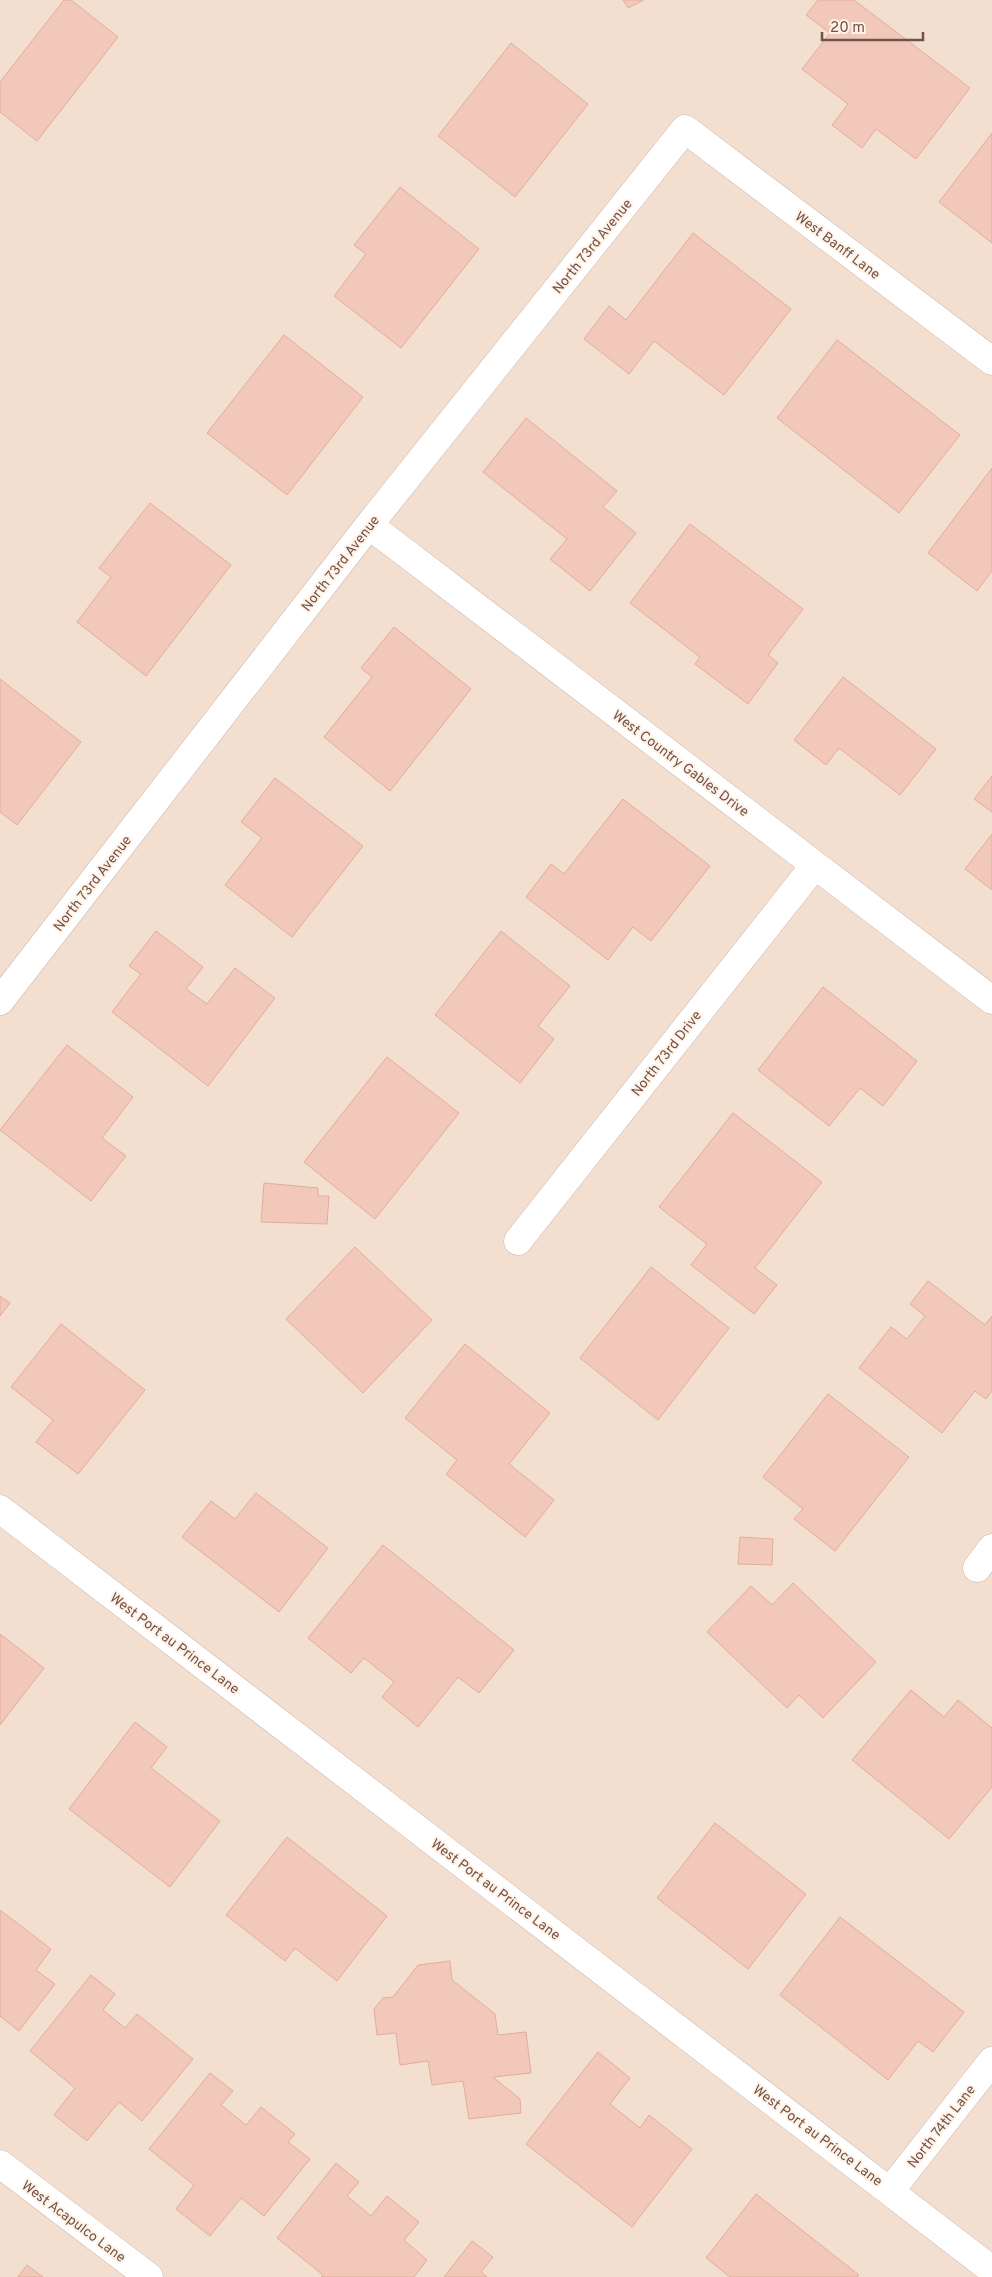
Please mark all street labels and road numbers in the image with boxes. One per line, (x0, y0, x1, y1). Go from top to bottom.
street label: North 73rd Avenue (550, 196, 637, 298)
street label: West Banff Lane (791, 209, 883, 284)
street label: North 73rd Avenue (298, 513, 384, 615)
street label: West Country Gables Drive (609, 707, 752, 821)
street label: North 73rd Avenue (50, 833, 136, 935)
street label: North 73rd Drive (628, 1008, 706, 1100)
street label: West Port au Prince Lane (106, 1590, 242, 1699)
street label: West Port au Prince Lane (427, 1836, 563, 1945)
street label: West Port au Prince Lane (749, 2082, 885, 2191)
street label: North 74th Lane (904, 2082, 980, 2172)
street label: West Acapulco Lane (18, 2178, 128, 2267)

